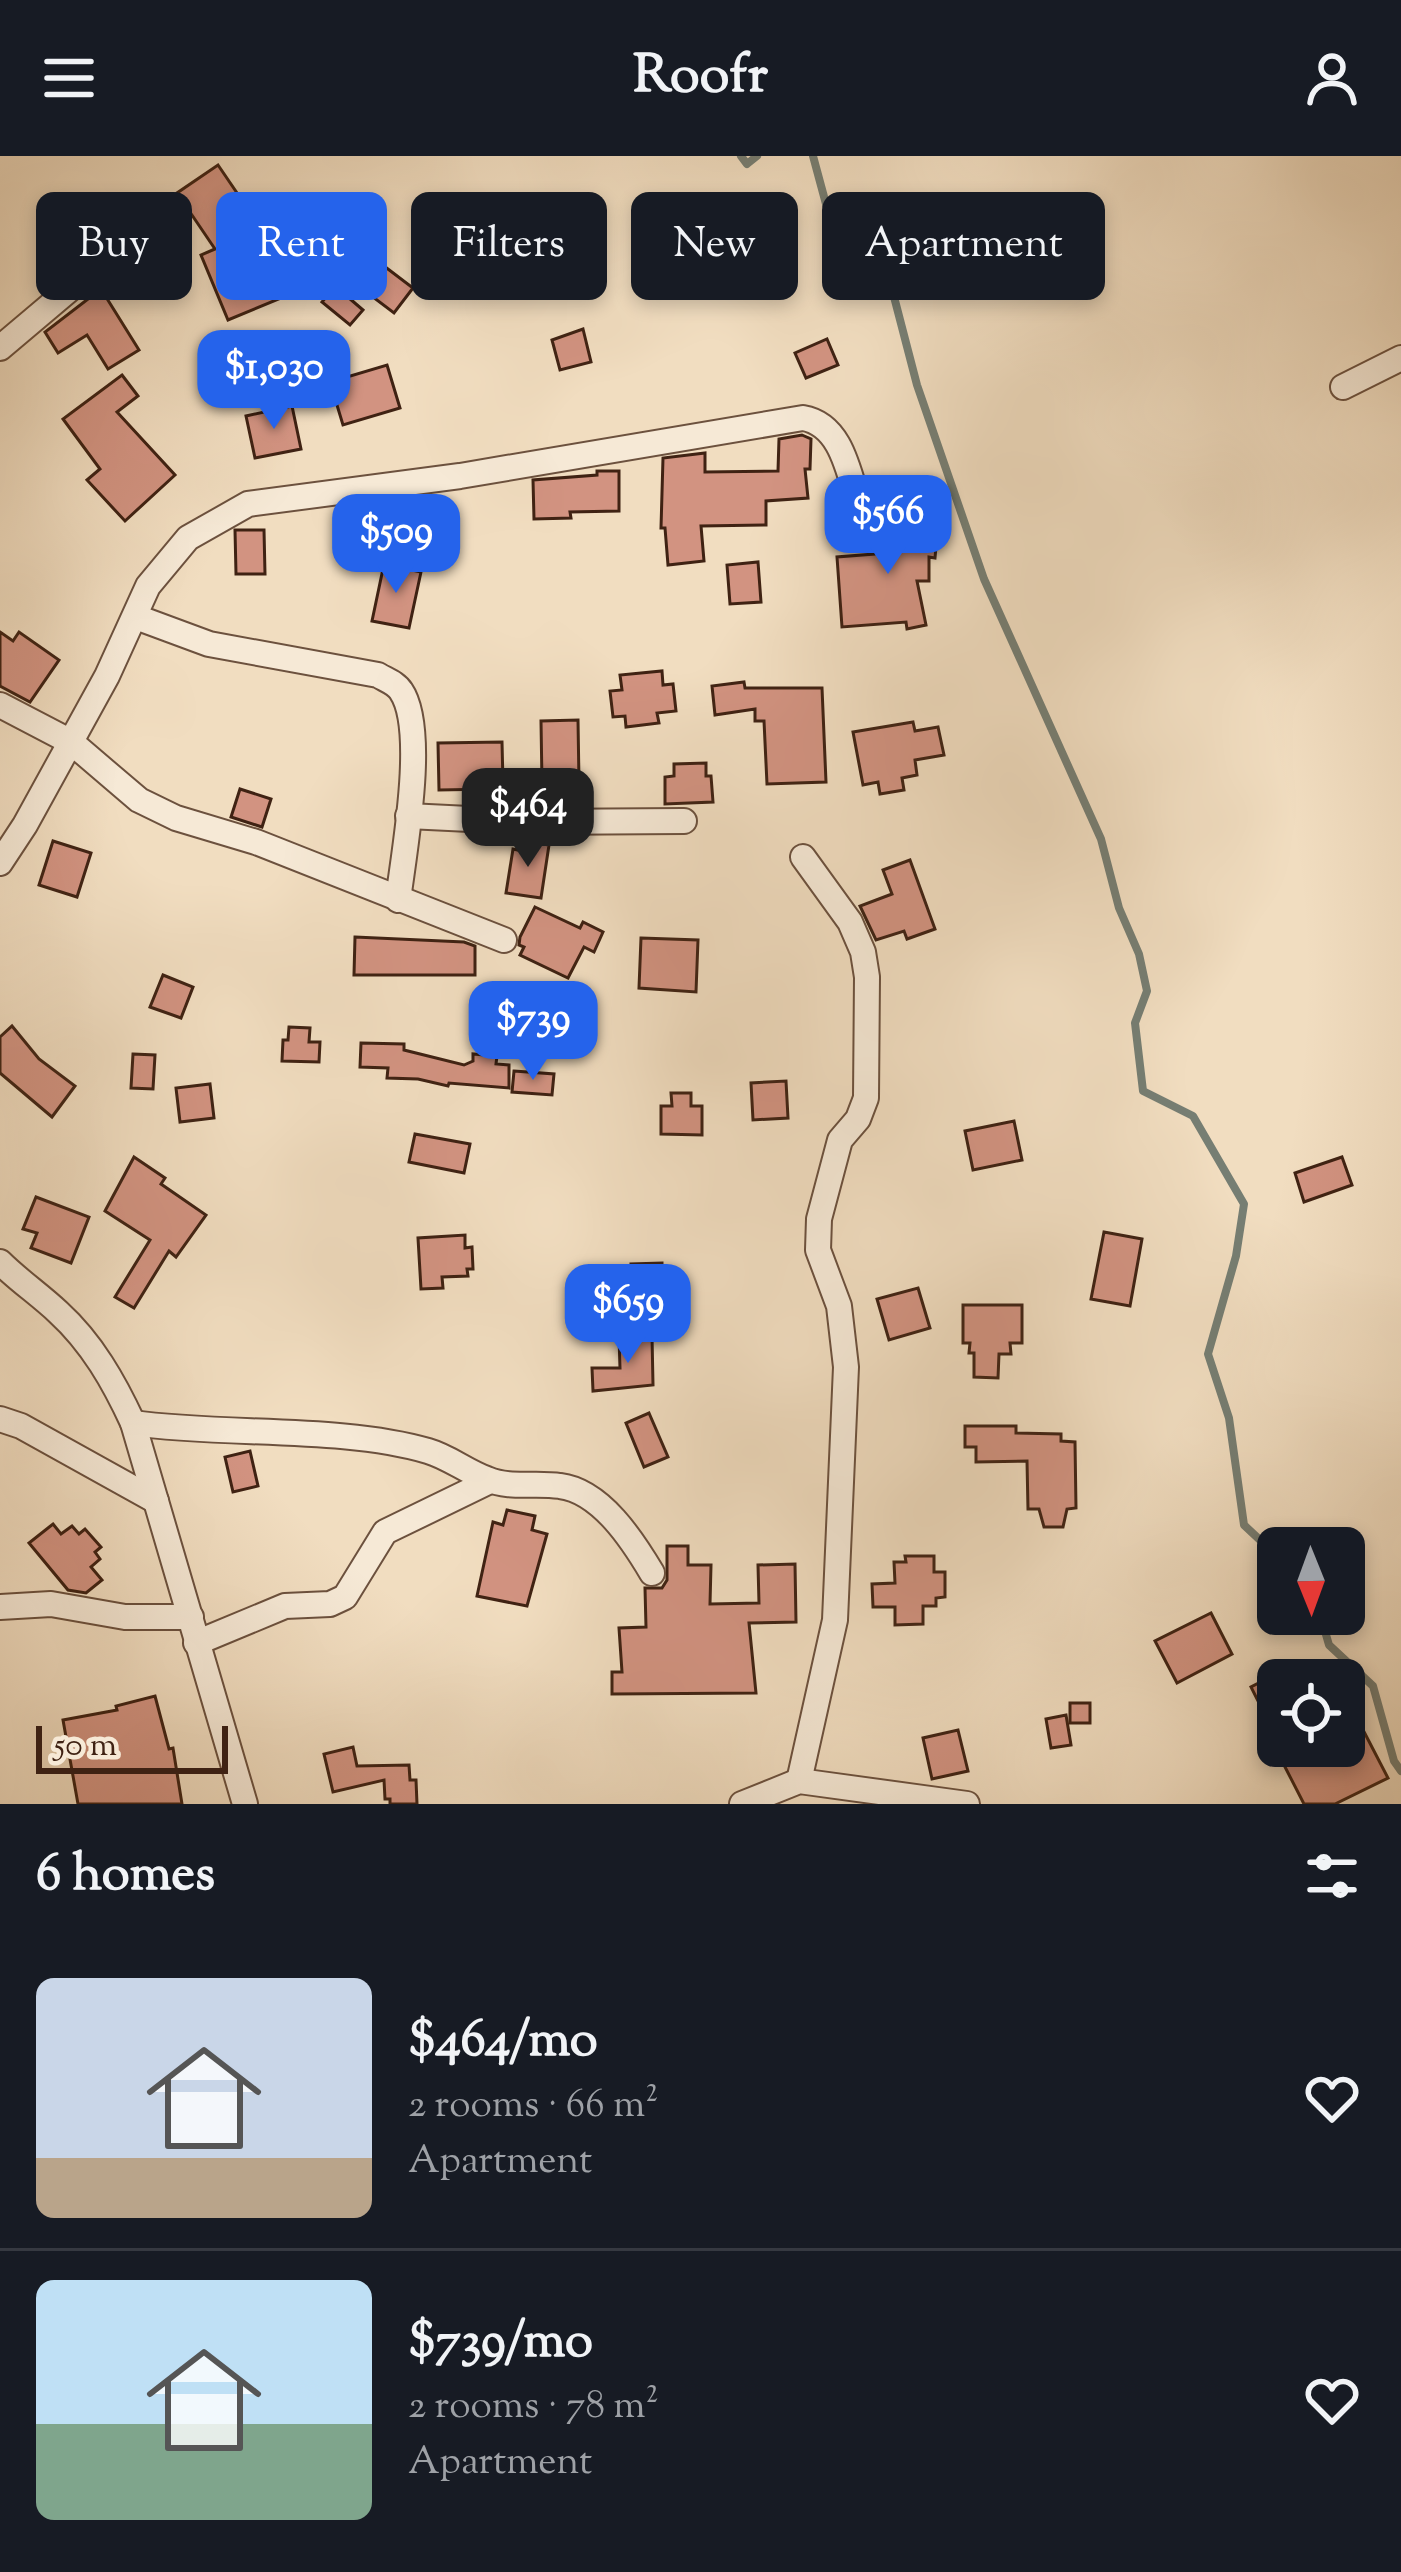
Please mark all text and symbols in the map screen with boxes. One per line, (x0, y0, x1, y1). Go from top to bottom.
text: Roofr (633, 39, 768, 117)
icon: menu (36, 45, 102, 111)
icon: person (1299, 45, 1365, 111)
chip: Buy (36, 192, 192, 300)
chip: Rent (216, 192, 387, 300)
chip: Filters (411, 192, 607, 300)
chip: New (631, 192, 798, 300)
chip: Apartment (822, 192, 1105, 300)
pin: $1,030 (176, 330, 372, 432)
text: $1,030 (224, 341, 324, 397)
pin: $566 (817, 475, 959, 577)
text: $566 (852, 486, 924, 542)
pin: $509 (325, 494, 467, 596)
text: $509 (359, 505, 433, 561)
pin: $464 (457, 768, 599, 870)
text: $464 (489, 779, 567, 835)
pin: $739 (462, 981, 604, 1083)
text: $739 (496, 992, 570, 1048)
pin: $659 (557, 1264, 699, 1366)
text: $659 (592, 1275, 664, 1331)
north arrow (1257, 1527, 1365, 1635)
map controls (1257, 1527, 1365, 1767)
button: locate (1257, 1659, 1365, 1767)
scale bar (36, 1720, 228, 1773)
text: 50 m (54, 1723, 117, 1771)
text: 6 homes (36, 1840, 215, 1913)
icon: filters (1299, 1843, 1365, 1909)
text: $464/mo (408, 2006, 598, 2079)
icon: home (132, 2026, 276, 2170)
icon: heart (1299, 2065, 1365, 2131)
text: 2 rooms · 66 m² (408, 2079, 658, 2135)
text: Apartment (408, 2135, 592, 2191)
text: $739/mo (408, 2307, 593, 2380)
icon: home (132, 2328, 276, 2472)
icon: heart (1299, 2367, 1365, 2433)
text: 2 rooms · 78 m² (408, 2380, 659, 2436)
text: Apartment (408, 2436, 592, 2492)

